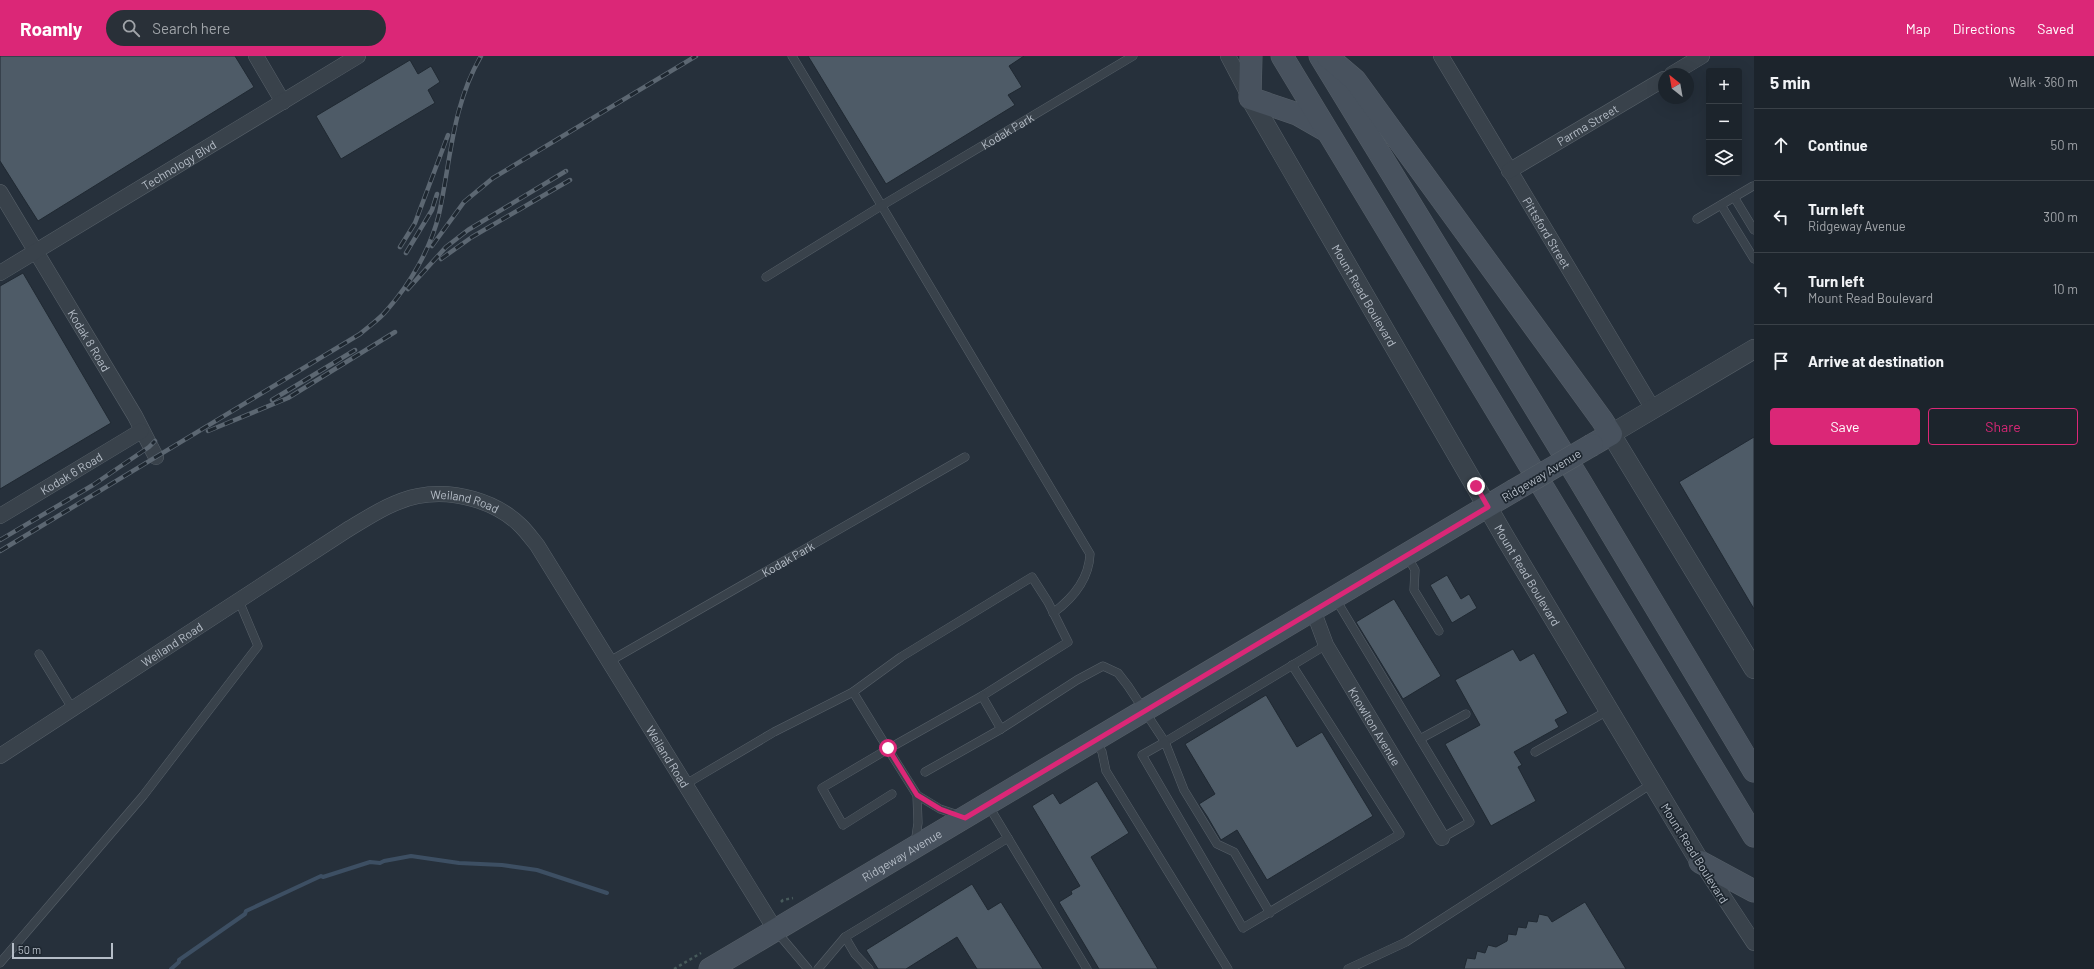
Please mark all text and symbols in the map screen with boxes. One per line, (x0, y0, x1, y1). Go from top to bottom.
search box (106, 10, 386, 46)
text: Roamly (20, 17, 82, 40)
icon: search (120, 17, 142, 39)
text: Search here (152, 19, 230, 37)
text: Map (1906, 20, 1931, 37)
text: Directions (1953, 20, 2015, 37)
text: Saved (2037, 20, 2074, 37)
north arrow (1658, 68, 1694, 104)
map controls (1706, 68, 1742, 176)
button: + (1706, 68, 1742, 104)
text: 5 min (1770, 72, 1810, 92)
text: Walk · 360 m (2009, 74, 2078, 90)
street label: Parma Street (1554, 101, 1620, 148)
button: − (1706, 104, 1742, 140)
street label: Kodak Park (978, 110, 1036, 152)
icon: ahead (1770, 134, 1792, 156)
text: Continue (1808, 136, 1868, 154)
street label: Technology Blvd (139, 137, 218, 192)
text: 50 m (2051, 137, 2078, 153)
button: layers (1706, 140, 1742, 176)
street label: Pittsford Street (1520, 194, 1574, 271)
text: Turn left (1808, 200, 1864, 218)
icon: left (1770, 206, 1792, 228)
text: 300 m (2043, 209, 2078, 225)
text: Ridgeway Avenue (1808, 218, 1906, 234)
street label: Mount Read Boulevard (1329, 242, 1400, 349)
text: Turn left (1808, 272, 1864, 290)
icon: left (1770, 278, 1792, 300)
text: 10 m (2053, 281, 2078, 297)
text: Mount Read Boulevard (1808, 290, 1933, 306)
street label: Kodak 8 Road (65, 307, 113, 374)
icon: arrive (1770, 350, 1792, 372)
text: Arrive at destination (1808, 352, 1944, 370)
button: Save (1770, 408, 1920, 445)
button: Share (1928, 408, 2078, 445)
street label: Ridgeway Avenue (1499, 446, 1583, 504)
street label: Kodak 6 Road (38, 449, 105, 497)
route end (1467, 477, 1485, 495)
street label: Weiland Road (430, 487, 501, 515)
street label: Mount Read Boulevard (1492, 522, 1563, 628)
street label: Kodak Park (759, 538, 817, 579)
street label: Weiland Road (139, 619, 205, 669)
street label: Knowlton Avenue (1346, 684, 1404, 768)
street label: Weiland Road (643, 723, 692, 790)
route start (879, 739, 897, 757)
street label: Mount Read Boulevard (1658, 800, 1732, 906)
street label: Ridgeway Avenue (859, 826, 944, 884)
scale bar (12, 941, 113, 960)
text: 50 m (18, 943, 41, 956)

